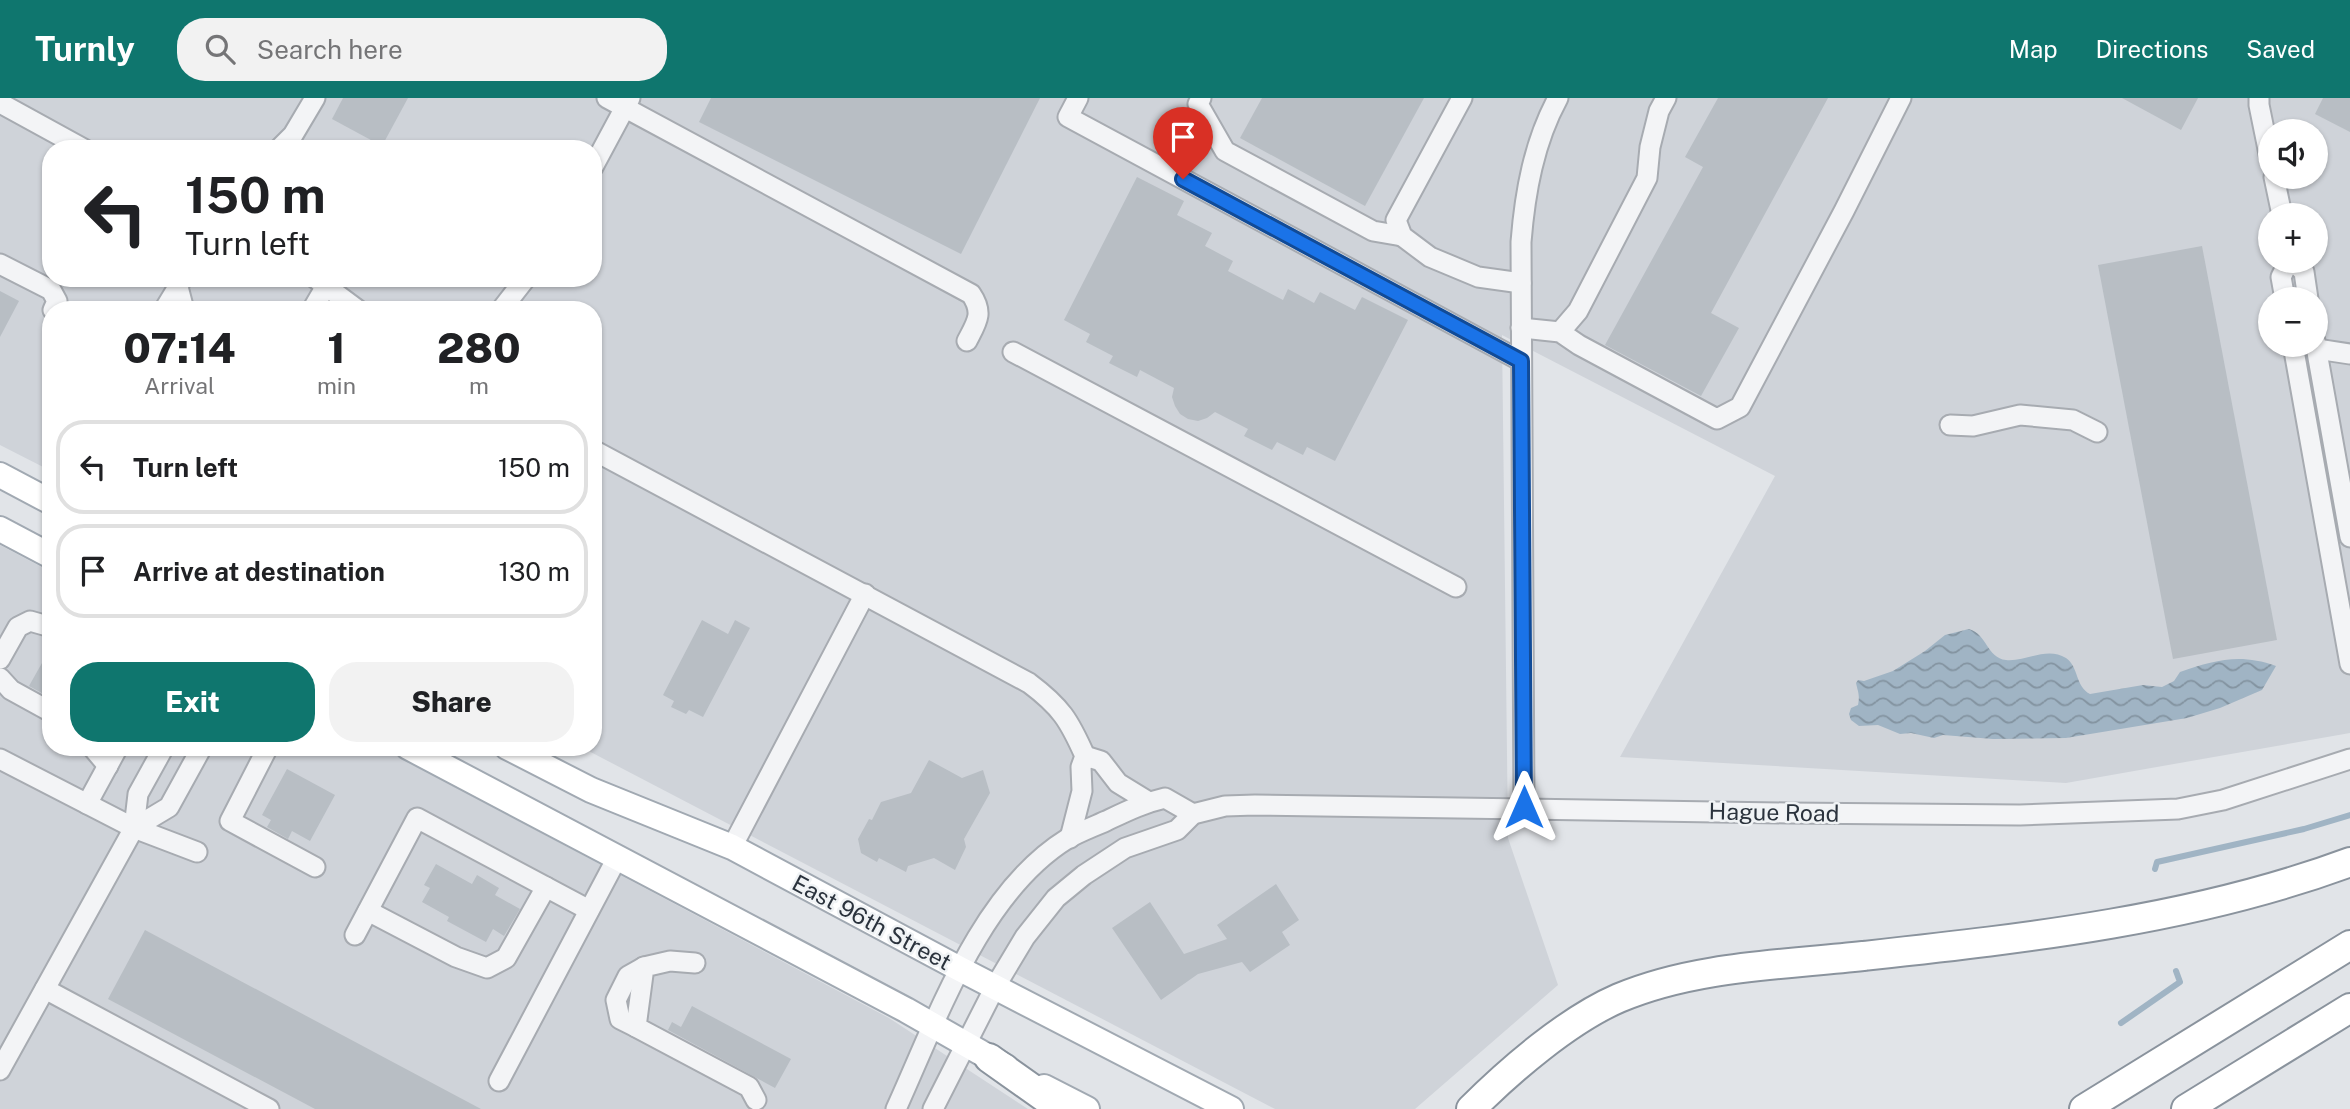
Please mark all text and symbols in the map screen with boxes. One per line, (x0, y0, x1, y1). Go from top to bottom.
search box (177, 18, 667, 81)
text: Turnly (35, 30, 135, 68)
icon: search (201, 30, 239, 68)
text: Search here (257, 34, 403, 65)
text: Map (2009, 35, 2058, 63)
text: Directions (2096, 35, 2208, 63)
text: Saved (2246, 35, 2315, 63)
pin (1153, 107, 1213, 179)
icon: arrive (1164, 118, 1202, 156)
map controls (2258, 119, 2328, 357)
button: sound (2258, 119, 2328, 189)
text: 150 m (185, 166, 326, 224)
icon: left (70, 168, 161, 259)
button: + (2258, 203, 2328, 273)
text: Turn left (185, 225, 310, 262)
button: − (2258, 287, 2328, 357)
text: 07:14 (123, 323, 236, 372)
text: 1 (327, 323, 346, 372)
text: 280 (437, 323, 521, 372)
text: Arrival (144, 372, 215, 399)
text: min (317, 372, 356, 399)
text: m (469, 372, 489, 399)
icon: left (74, 448, 112, 486)
text: Turn left (133, 452, 238, 483)
text: 150 m (498, 452, 570, 483)
icon: arrive (74, 552, 112, 590)
text: Arrive at destination (133, 556, 385, 587)
text: 130 m (498, 556, 570, 587)
button: Exit (70, 662, 315, 742)
button: Share (329, 662, 574, 742)
position arrow (1487, 770, 1561, 844)
street label: Hague Road (1709, 797, 1839, 827)
street label: East 96th Street (788, 869, 956, 975)

